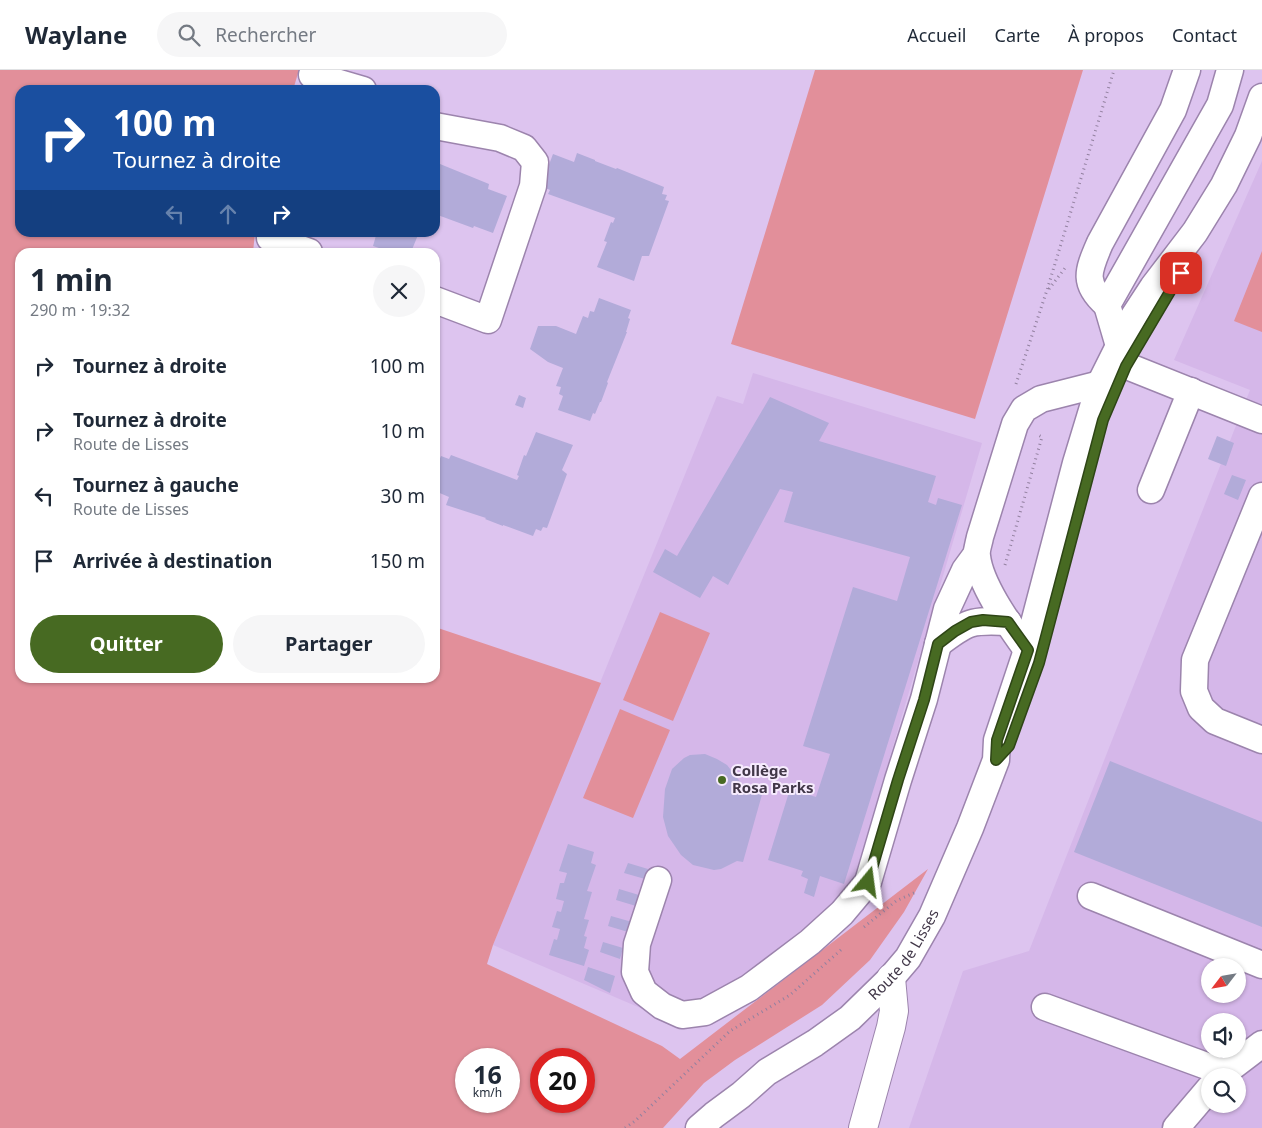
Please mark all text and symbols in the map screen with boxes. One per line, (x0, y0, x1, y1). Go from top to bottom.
search box (157, 12, 507, 57)
text: Waylane (25, 18, 127, 51)
icon: search (175, 21, 203, 49)
text: Rechercher (215, 22, 316, 48)
text: Accueil (907, 23, 967, 47)
text: Carte (995, 23, 1040, 47)
text: À propos (1068, 23, 1144, 47)
text: Contact (1172, 23, 1237, 47)
text: 100 m (113, 99, 216, 146)
icon: right (30, 105, 95, 170)
text: Tournez à droite (113, 144, 281, 174)
icon: left (161, 200, 189, 228)
icon: ahead (214, 200, 242, 228)
icon: right (267, 200, 295, 228)
pin (1160, 252, 1202, 294)
text: 1 min (30, 259, 113, 300)
icon: arrive (1167, 259, 1195, 287)
button: close (373, 265, 425, 317)
text: 290 m · 19:32 (30, 299, 130, 321)
icon: right (30, 352, 58, 380)
text: Tournez à droite (73, 353, 227, 379)
text: 100 m (370, 353, 425, 379)
text: Tournez à droite (73, 407, 227, 433)
icon: right (30, 417, 58, 445)
text: 10 m (381, 418, 425, 444)
text: Route de Lisses (73, 433, 189, 455)
text: Tournez à gauche (73, 472, 239, 498)
icon: left (30, 482, 58, 510)
text: 30 m (381, 483, 425, 509)
text: Route de Lisses (73, 498, 189, 520)
icon: arrive (30, 547, 58, 575)
text: Arrivée à destination (73, 548, 272, 574)
text: 150 m (370, 548, 425, 574)
button: Quitter (30, 615, 223, 673)
button: Partager (233, 615, 425, 673)
place label: Collège Rosa Parks (732, 760, 813, 797)
marker: Collège Rosa Parks (716, 774, 728, 786)
position arrow (841, 855, 893, 907)
street label: Route de Lisses (863, 906, 943, 1004)
north arrow (1201, 958, 1246, 1002)
map controls (1201, 958, 1246, 1113)
button: sound (1201, 1013, 1246, 1058)
speed limit sign: 20 (530, 1048, 595, 1113)
text: 16 (473, 1057, 502, 1091)
button: search (1201, 1068, 1246, 1113)
text: km/h (473, 1084, 502, 1101)

